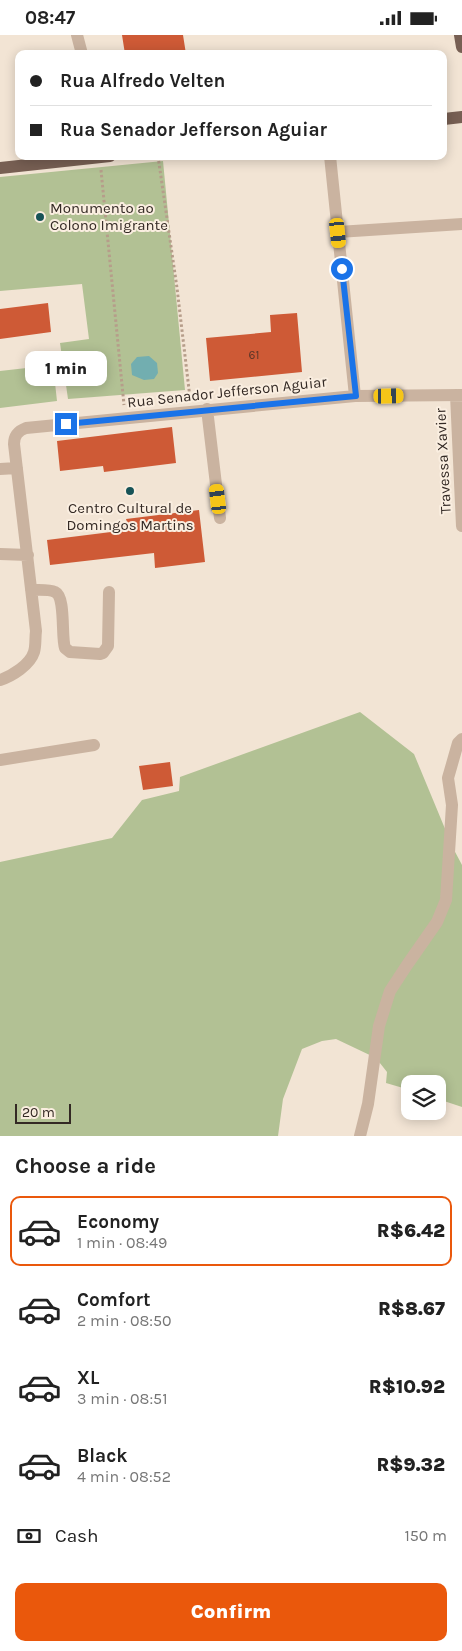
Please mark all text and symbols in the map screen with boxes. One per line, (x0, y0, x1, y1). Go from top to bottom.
text: 08:47 (25, 7, 75, 29)
text: Rua Alfredo Velten (60, 70, 225, 92)
text: Rua Senador Jefferson Aguiar (60, 119, 327, 141)
place label: Monumento ao Colono Imigrante (50, 199, 168, 234)
marker: Monumento ao Colono Imigrante (34, 211, 46, 223)
car (328, 217, 347, 249)
route start (331, 258, 353, 280)
house number: 61 (249, 348, 259, 362)
callout: 1 min (25, 351, 107, 387)
text: 1 min (45, 359, 87, 378)
street label: Rua Senador Jefferson Aguiar (126, 373, 328, 411)
car (373, 388, 404, 404)
street label: Travessa Xavier (431, 407, 455, 514)
route end (55, 413, 77, 435)
car (208, 483, 227, 515)
marker: Centro Cultural de Domingos Martins (124, 485, 136, 497)
place label: Centro Cultural de Domingos Martins (66, 499, 194, 534)
map controls (401, 1075, 446, 1120)
button: layers (401, 1075, 446, 1120)
scale bar (15, 1101, 71, 1124)
text: 20 m (22, 1104, 55, 1121)
text: Choose a ride (15, 1153, 156, 1179)
icon: car (17, 1209, 62, 1254)
text: Economy (77, 1211, 159, 1233)
text: R$6.42 (377, 1220, 445, 1242)
text: 1 min · 08:49 (77, 1233, 167, 1252)
icon: car (17, 1287, 62, 1332)
text: Comfort (77, 1289, 151, 1311)
text: R$8.67 (378, 1298, 445, 1320)
text: 2 min · 08:50 (77, 1311, 171, 1330)
icon: car (17, 1365, 62, 1410)
text: XL (77, 1367, 99, 1389)
text: R$10.92 (369, 1376, 445, 1398)
text: 3 min · 08:51 (77, 1389, 167, 1408)
icon: car (17, 1443, 62, 1488)
text: Black (77, 1445, 128, 1467)
text: R$9.32 (376, 1454, 445, 1476)
text: 4 min · 08:52 (77, 1467, 171, 1486)
icon: cash (15, 1522, 43, 1550)
text: Cash (55, 1525, 99, 1547)
text: 150 m (404, 1526, 447, 1545)
button: Confirm (15, 1583, 447, 1641)

